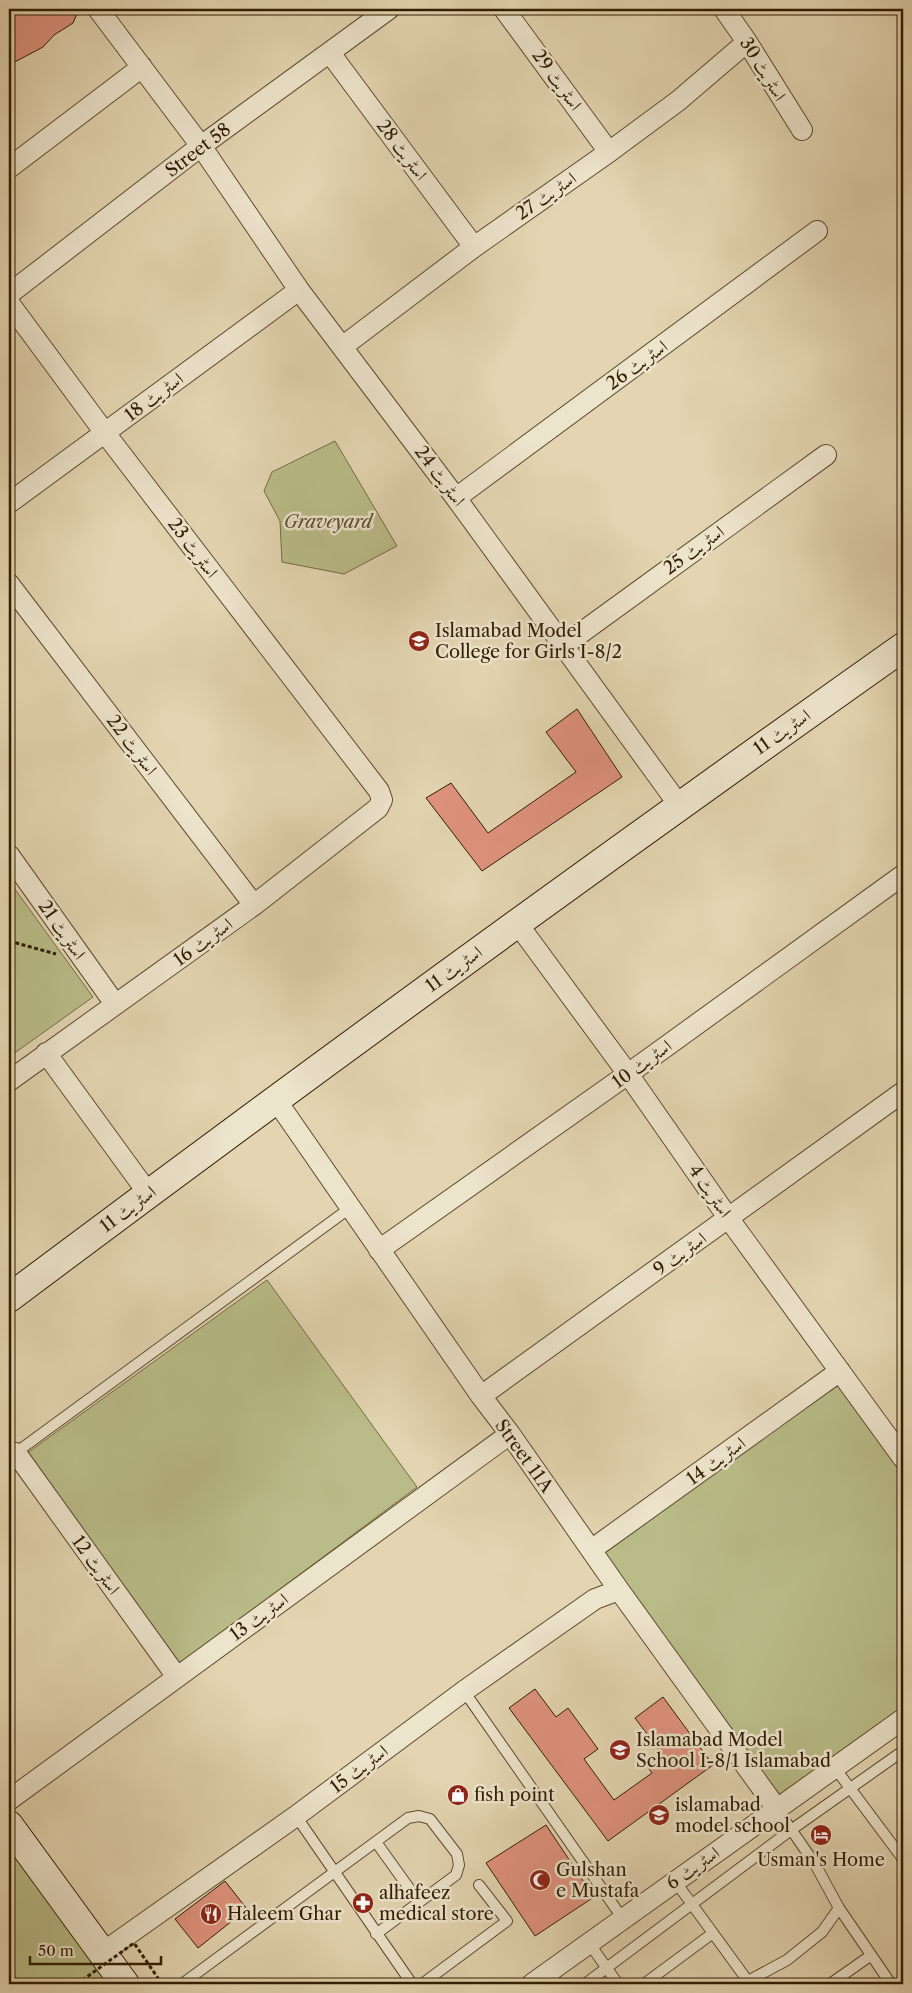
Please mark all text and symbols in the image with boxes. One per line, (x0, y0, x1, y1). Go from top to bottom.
street label: اسٹریٹ 30 (734, 33, 791, 105)
street label: اسٹریٹ 29 (527, 45, 587, 116)
street label: اسٹریٹ 28 (371, 115, 432, 185)
street label: Street 58 (161, 118, 235, 182)
street label: اسٹریٹ 27 (512, 167, 581, 226)
street label: اسٹریٹ 26 (602, 335, 673, 395)
street label: اسٹریٹ 18 (120, 368, 188, 427)
street label: اسٹریٹ 24 (409, 441, 470, 511)
park label: Graveyard (284, 511, 374, 533)
street label: اسٹریٹ 23 (162, 514, 223, 583)
street label: اسٹریٹ 25 (659, 521, 729, 580)
place label: Islamabad Model College for Girls I-8/2 (435, 620, 622, 663)
school or university icon: Islamabad Model College for Girls I-8/2 (407, 629, 431, 653)
street label: اسٹریٹ 11 (749, 704, 815, 760)
street label: اسٹریٹ 22 (101, 710, 162, 780)
street label: اسٹریٹ 21 (33, 896, 90, 965)
street label: اسٹریٹ 16 (169, 913, 237, 972)
street label: اسٹریٹ 11 (421, 941, 487, 998)
street label: اسٹریٹ 10 (608, 1035, 677, 1094)
street label: اسٹریٹ 4 (683, 1160, 736, 1222)
street label: اسٹریٹ 11 (96, 1181, 161, 1238)
street label: اسٹریٹ 9 (649, 1227, 711, 1281)
street label: Street 11A (490, 1415, 558, 1497)
street label: اسٹریٹ 14 (682, 1432, 750, 1491)
street label: اسٹریٹ 12 (66, 1531, 125, 1599)
street label: اسٹریٹ 13 (225, 1588, 293, 1646)
place label: Islamabad Model School I-8/1 Islamabad (636, 1729, 831, 1772)
school or university icon: Islamabad Model School I-8/1 Islamabad (608, 1738, 632, 1762)
street label: اسٹریٹ 15 (326, 1740, 393, 1799)
shop icon: fish point (446, 1783, 470, 1807)
place label: fish point (474, 1784, 555, 1806)
place label: islamabad model school (675, 1794, 790, 1837)
school or university icon: islamabad model school (647, 1803, 671, 1827)
hotel icon: Usman's Home (809, 1823, 833, 1847)
street label: اسٹریٹ 6 (662, 1842, 725, 1895)
place label: Usman's Home (757, 1849, 885, 1871)
place label: Gulshan e Mustafa (556, 1859, 640, 1902)
mosque icon: Gulshan e Mustafa (528, 1868, 552, 1892)
place label: alhafeez medical store (379, 1882, 494, 1925)
pharmacy icon: alhafeez medical store (351, 1891, 375, 1915)
restaurant icon: Haleem Ghar (199, 1902, 223, 1926)
place label: Haleem Ghar (227, 1903, 342, 1925)
scale bar (30, 1933, 161, 1965)
text: 50 m (38, 1941, 74, 1960)

